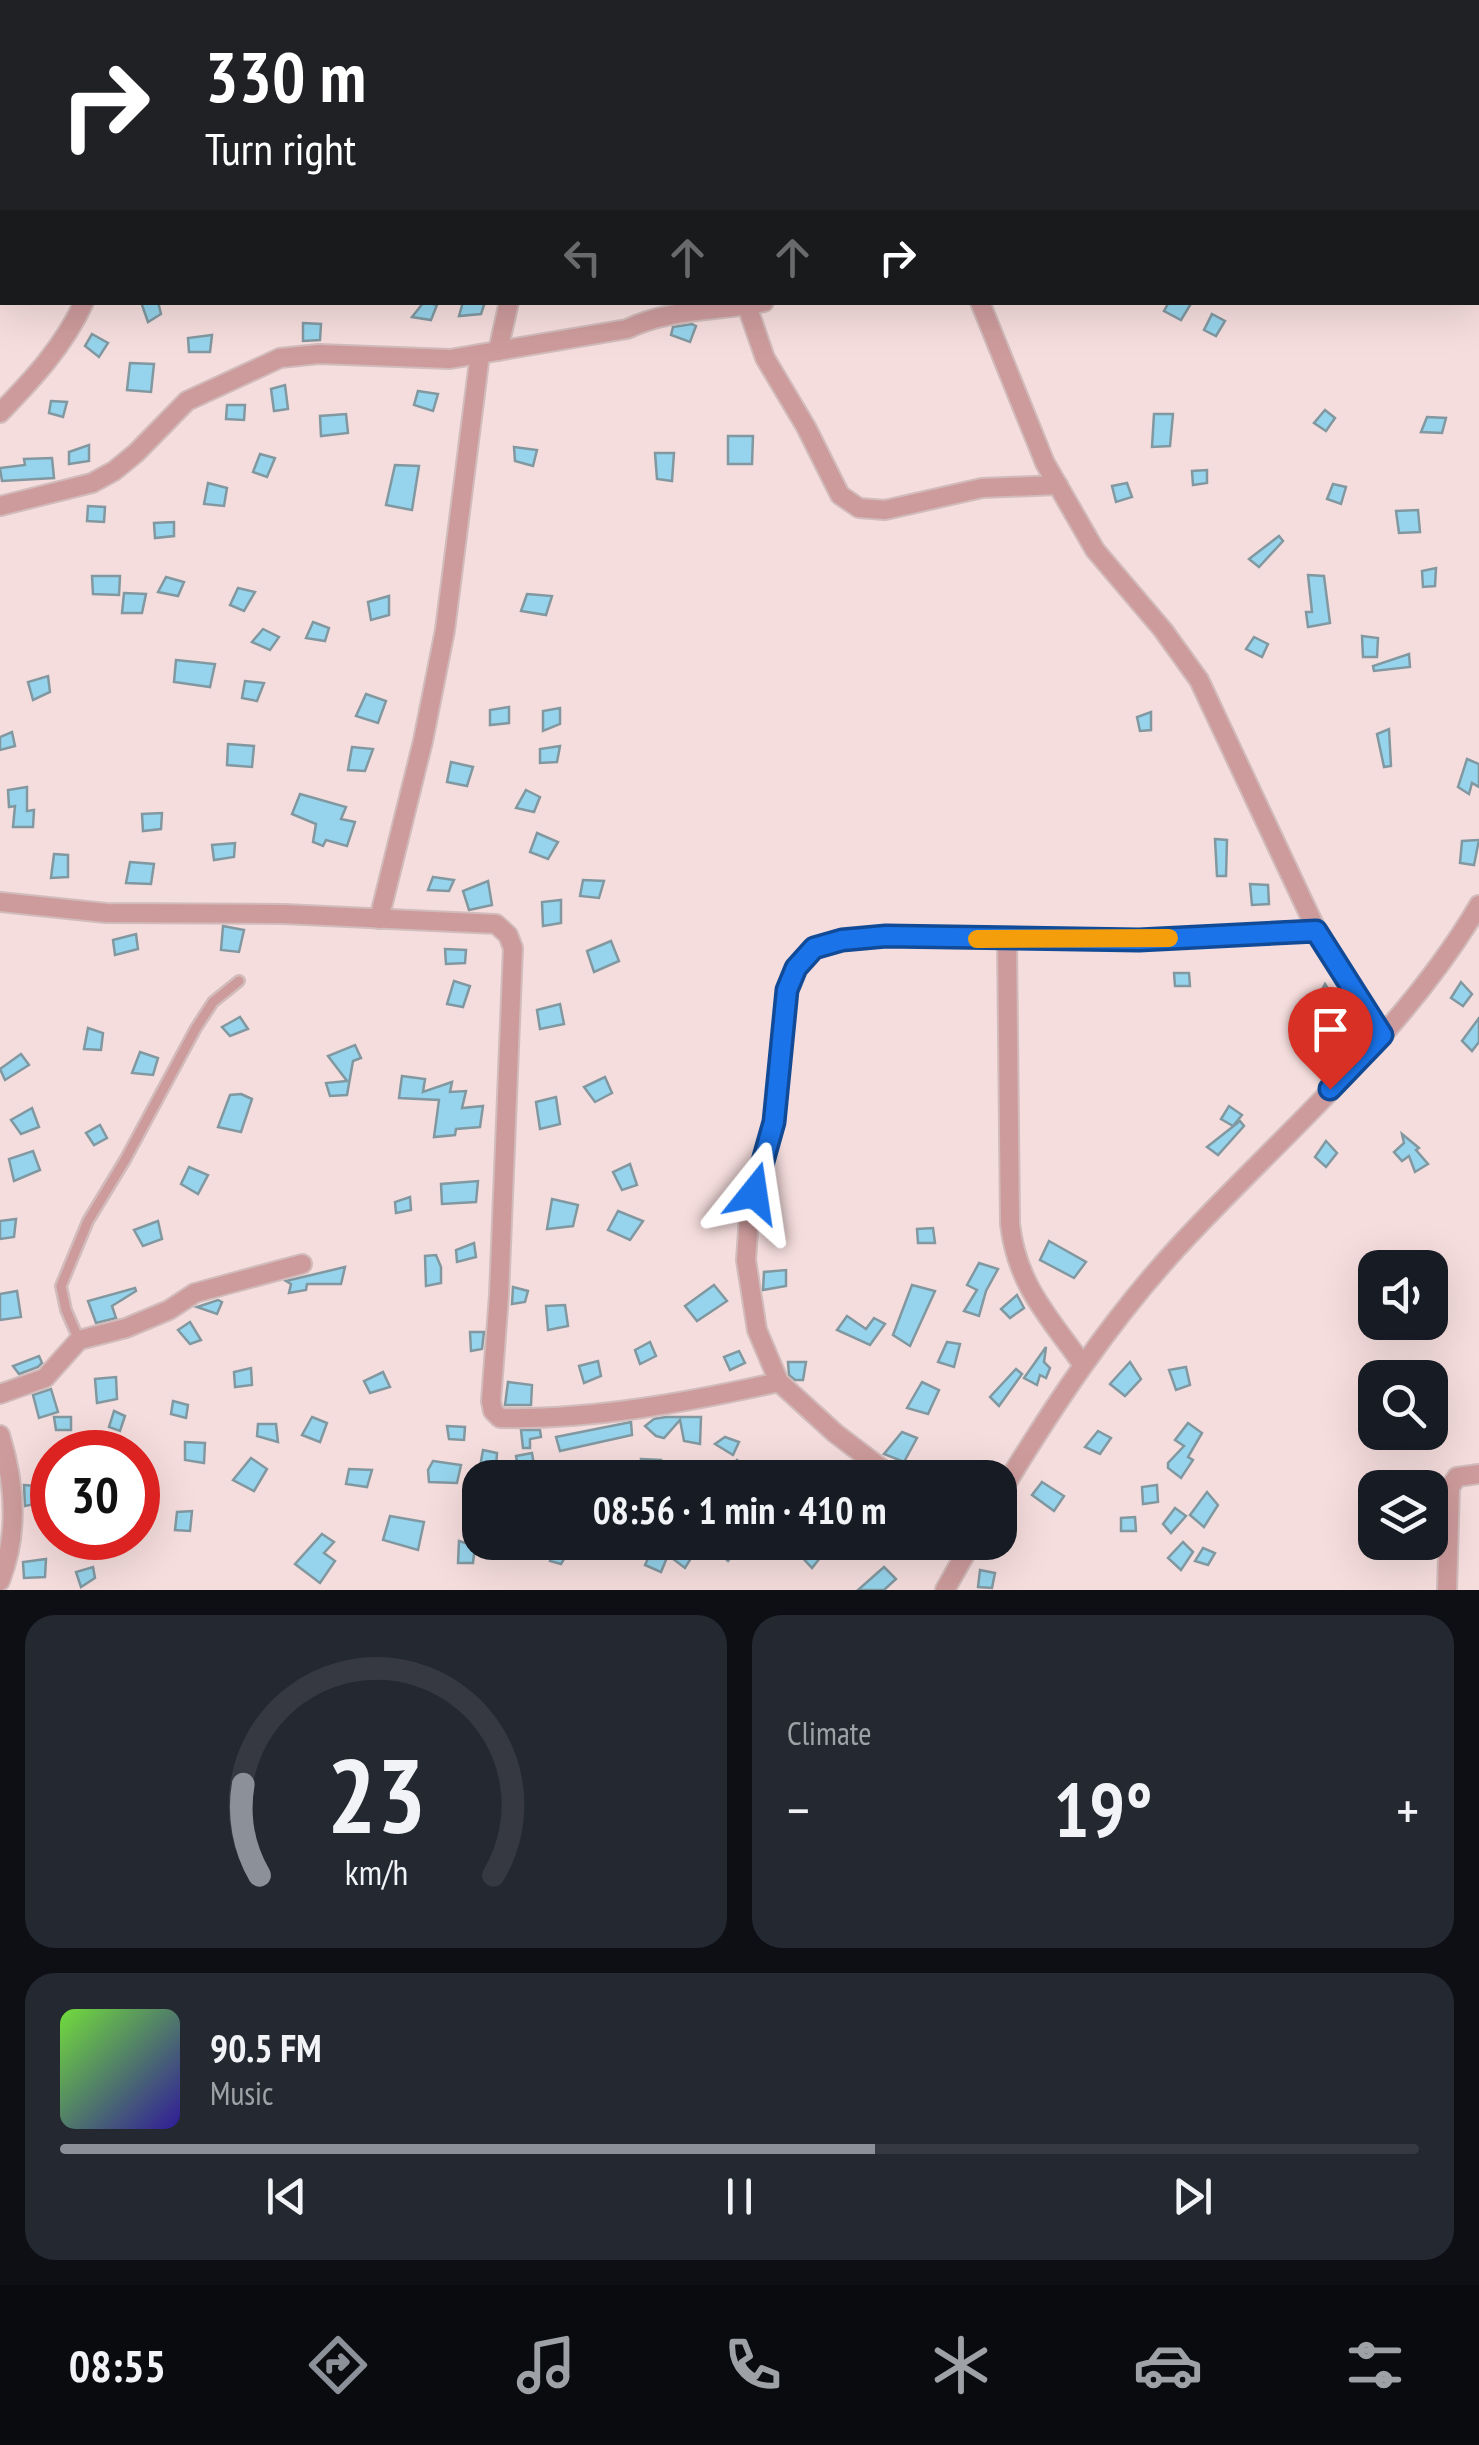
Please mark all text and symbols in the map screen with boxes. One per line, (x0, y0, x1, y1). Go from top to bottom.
text: 330 m (205, 31, 366, 121)
icon: right (40, 40, 170, 170)
text: Turn right (205, 119, 356, 177)
icon: left (555, 230, 610, 285)
icon: ahead (660, 230, 715, 285)
icon: ahead (765, 230, 820, 285)
icon: right (870, 230, 925, 285)
pin (1288, 987, 1373, 1090)
icon: arrive (1303, 1002, 1358, 1057)
position arrow (702, 1141, 806, 1245)
map controls (1358, 1250, 1448, 1560)
button: sound (1358, 1250, 1448, 1340)
button: search (1358, 1360, 1448, 1450)
speed limit sign: 30 (30, 1430, 160, 1560)
button: layers (1358, 1470, 1448, 1560)
text: 08:56 · 1 min · 410 m (593, 1485, 886, 1534)
text: Climate (787, 1712, 871, 1754)
text: 23 (326, 1727, 426, 1862)
text: 19° (1053, 1761, 1153, 1858)
text: − (787, 1774, 810, 1845)
text: + (1396, 1774, 1419, 1845)
text: km/h (344, 1849, 408, 1895)
text: 90.5 FM (210, 2023, 322, 2072)
text: Music (210, 2072, 273, 2114)
icon: previous (259, 2169, 314, 2224)
icon: pause (712, 2169, 767, 2224)
icon: next (1165, 2169, 1220, 2224)
icon: directions (303, 2330, 373, 2400)
icon: music (511, 2330, 581, 2400)
icon: phone (718, 2330, 788, 2400)
icon: climate (926, 2330, 996, 2400)
icon: car (1133, 2330, 1203, 2400)
icon: filters (1340, 2330, 1410, 2400)
text: 08:55 (69, 2336, 166, 2394)

